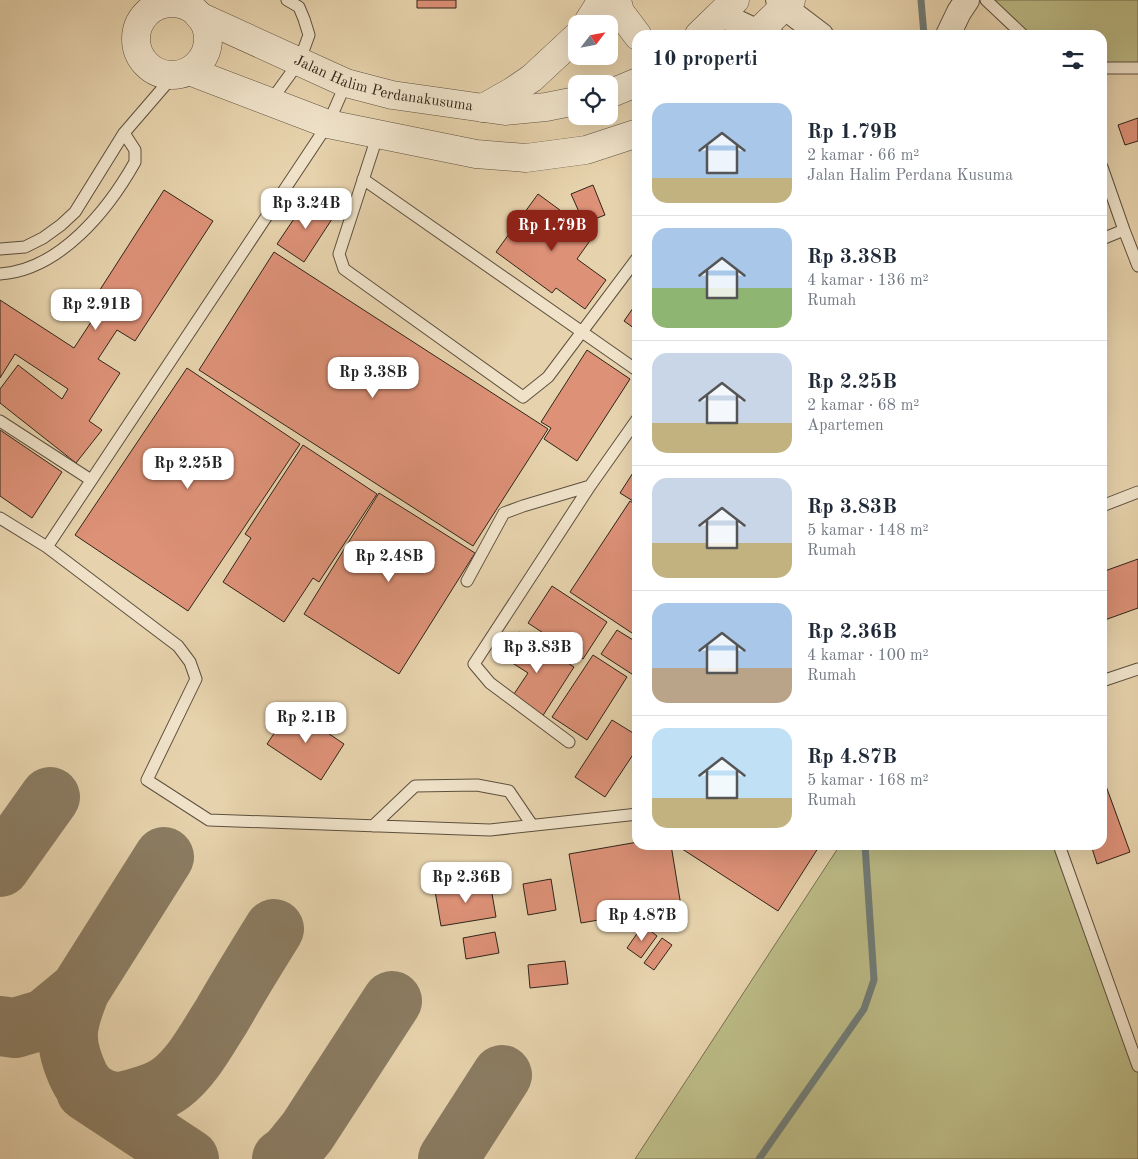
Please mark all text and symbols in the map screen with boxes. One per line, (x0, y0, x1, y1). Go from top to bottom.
north arrow (568, 15, 618, 65)
map controls (568, 15, 618, 125)
icon: filters (1059, 46, 1087, 74)
text: 10 properti (652, 49, 758, 70)
street label: Jalan Halim Perdanakusuma (292, 53, 475, 114)
button: locate (568, 75, 618, 125)
text: Rp 1.79B (807, 122, 897, 143)
icon: home (692, 123, 752, 183)
text: 2 kamar · 66 m² (807, 148, 919, 164)
text: Jalan Halim Perdana Kusuma (807, 168, 1013, 184)
pin: Rp 3.24B (254, 188, 358, 230)
text: Rp 3.24B (272, 196, 340, 212)
pin: Rp 1.79B (500, 210, 604, 252)
text: Rp 1.79B (518, 218, 586, 234)
text: Rp 3.38B (807, 247, 897, 268)
icon: home (692, 248, 752, 308)
text: 4 kamar · 136 m² (807, 273, 929, 289)
pin: Rp 2.91B (44, 288, 148, 331)
text: Rumah (807, 293, 856, 309)
text: Rp 2.91B (62, 297, 130, 313)
pin: Rp 3.38B (321, 356, 425, 399)
text: Rp 3.38B (339, 365, 407, 381)
text: Rp 2.25B (807, 372, 897, 393)
icon: home (692, 373, 752, 433)
text: 2 kamar · 68 m² (807, 398, 919, 414)
text: Apartemen (807, 418, 884, 434)
pin: Rp 2.25B (136, 448, 240, 490)
text: Rp 2.25B (154, 456, 222, 472)
text: Rp 3.83B (807, 497, 897, 518)
icon: home (692, 498, 752, 558)
text: 5 kamar · 148 m² (807, 523, 929, 539)
pin: Rp 2.48B (337, 540, 441, 583)
text: Rumah (807, 543, 856, 559)
text: Rp 2.48B (355, 549, 423, 565)
text: Rp 2.36B (807, 622, 897, 643)
icon: home (692, 623, 752, 683)
pin: Rp 3.83B (485, 632, 589, 674)
text: Rp 3.83B (503, 640, 571, 656)
text: 4 kamar · 100 m² (807, 648, 929, 664)
text: Rumah (807, 668, 856, 684)
pin: Rp 2.1B (260, 702, 352, 744)
text: Rp 2.1B (276, 710, 336, 726)
text: Rp 4.87B (807, 747, 897, 768)
icon: home (692, 748, 752, 808)
text: 5 kamar · 168 m² (807, 773, 929, 789)
text: Rumah (807, 793, 856, 809)
pin: Rp 2.36B (414, 862, 518, 904)
text: Rp 2.36B (432, 870, 500, 886)
pin: Rp 4.87B (590, 900, 694, 942)
text: Rp 4.87B (608, 908, 676, 924)

